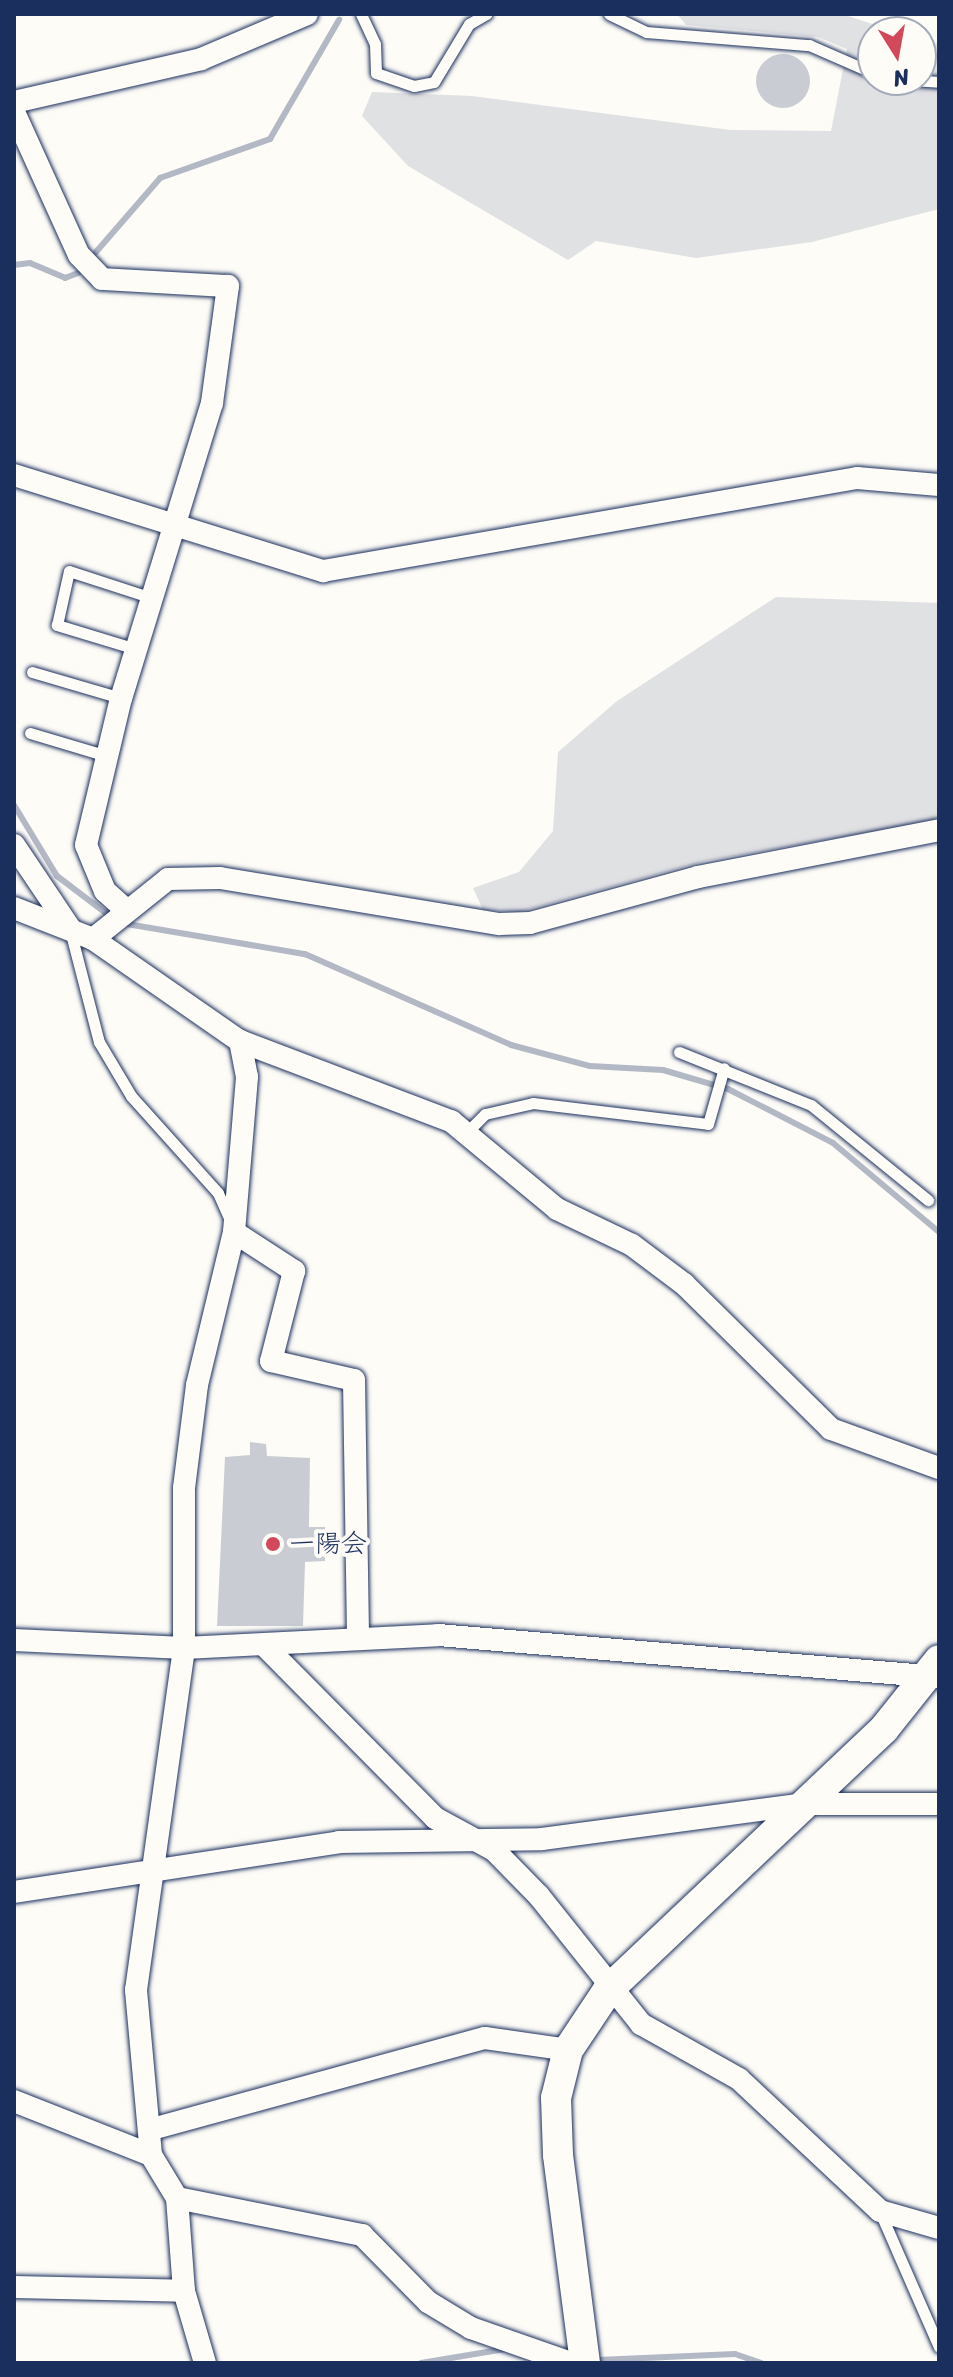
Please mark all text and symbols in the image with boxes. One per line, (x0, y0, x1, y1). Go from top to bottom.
north arrow (857, 16, 937, 96)
text: N (890, 57, 912, 99)
place label: 一陽会 (289, 1528, 367, 1560)
marker: 一陽会 (264, 1535, 282, 1553)

